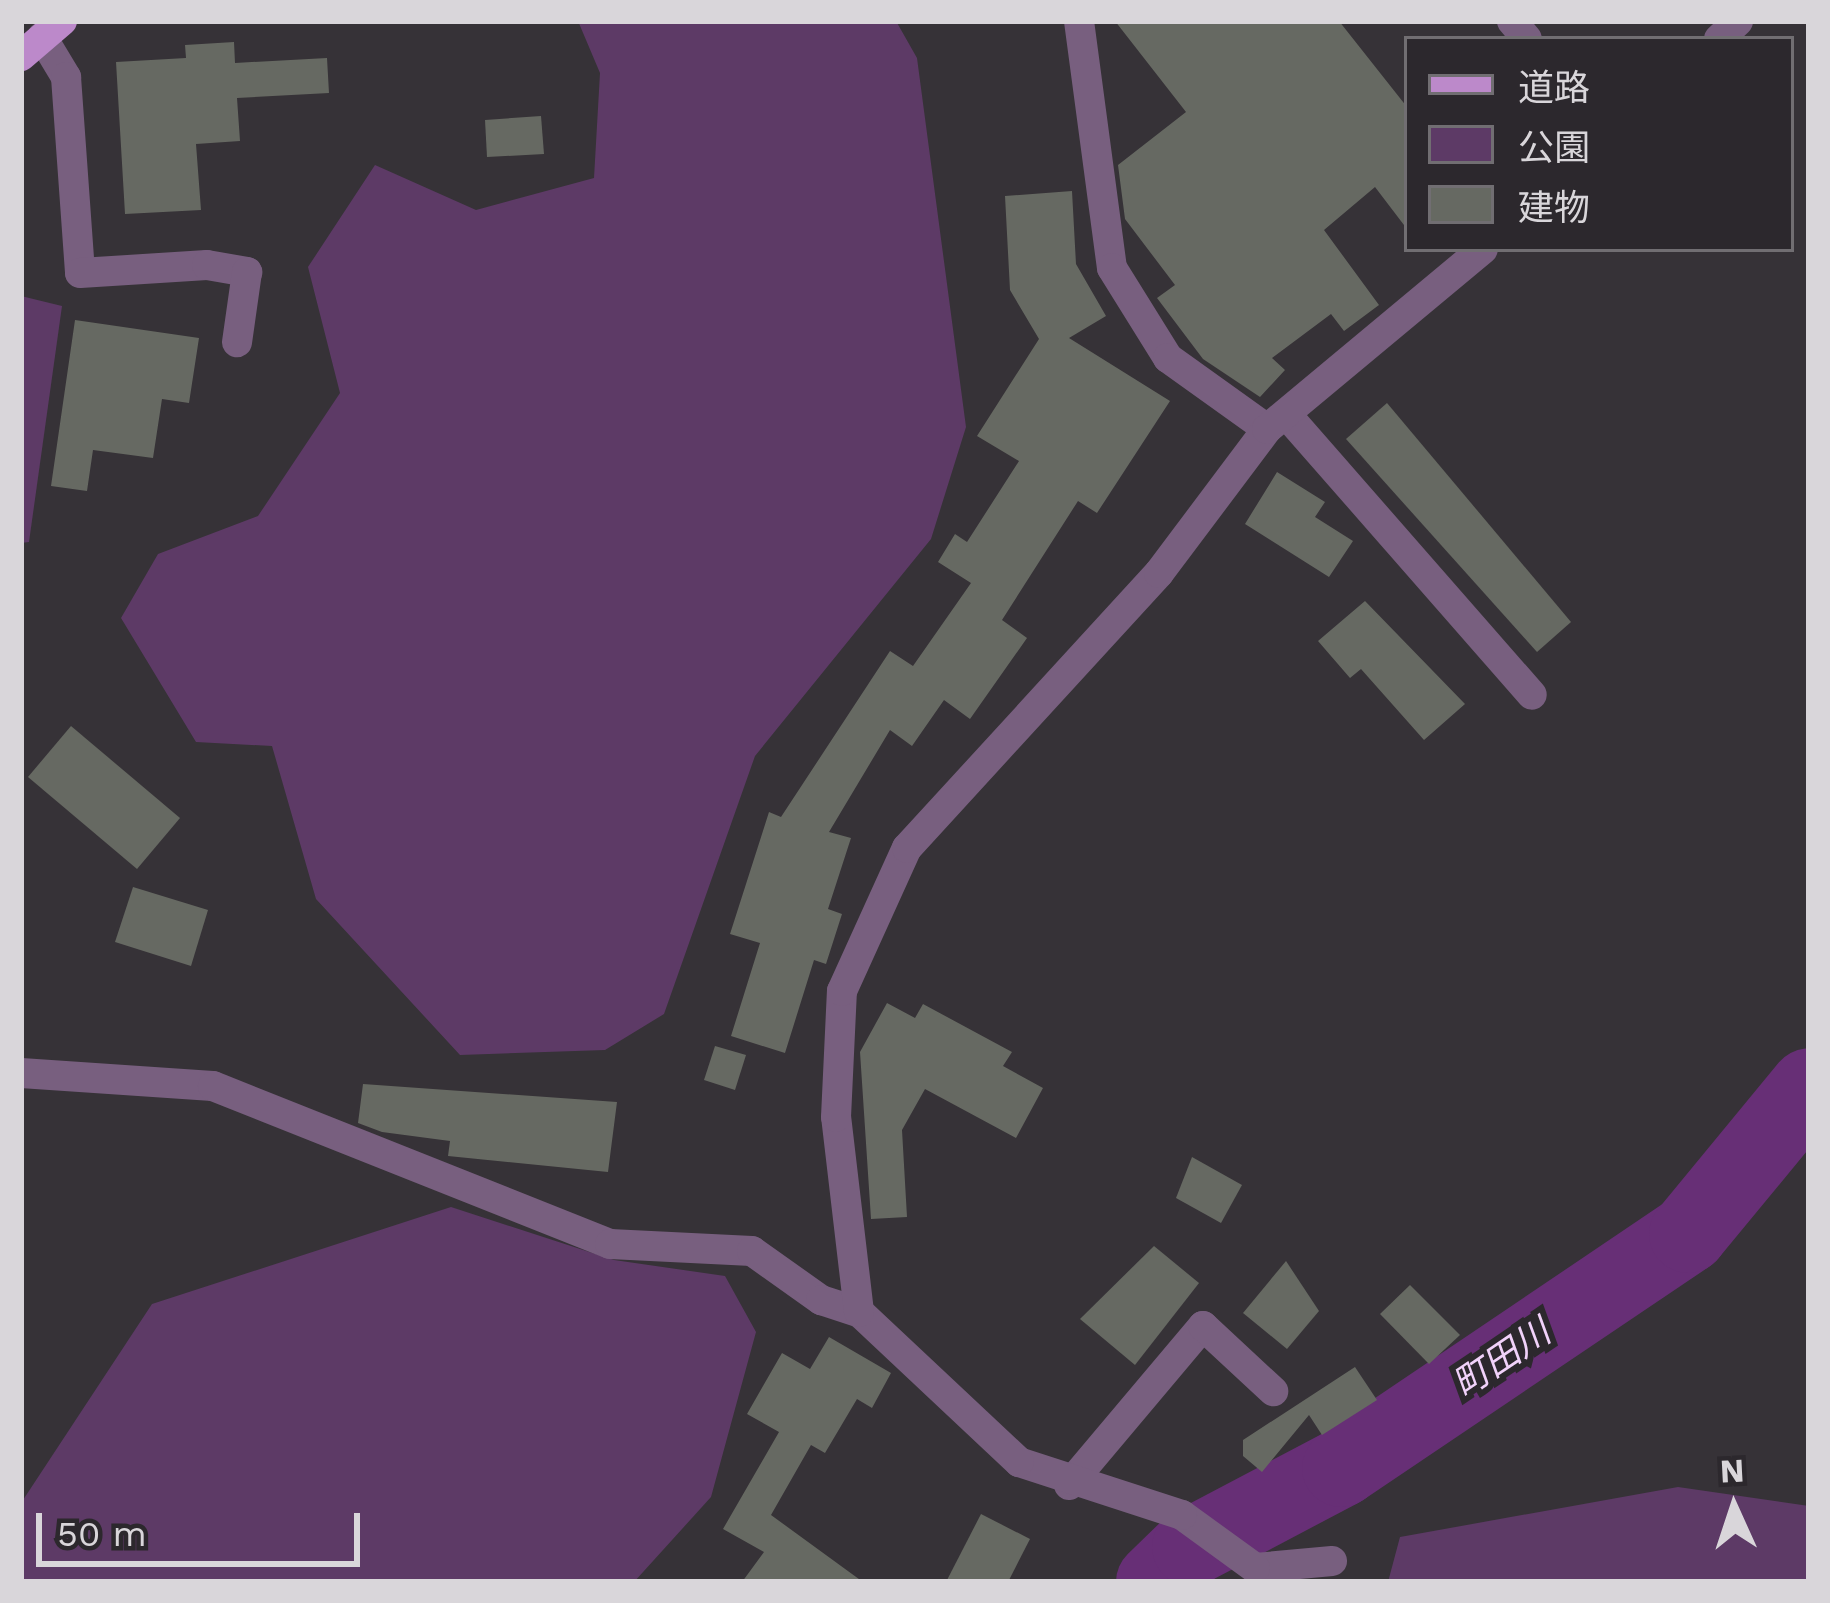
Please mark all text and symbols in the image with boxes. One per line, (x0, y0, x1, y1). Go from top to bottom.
legend (1404, 36, 1794, 252)
text: 道路 (1518, 67, 1590, 109)
text: 公園 (1518, 127, 1590, 169)
text: 建物 (1518, 187, 1590, 229)
water label: 町田川 (1445, 1311, 1559, 1407)
north arrow (1674, 1447, 1794, 1567)
text: N (1719, 1450, 1745, 1491)
scale bar (42, 1489, 366, 1563)
text: 50 m (57, 1513, 147, 1555)

